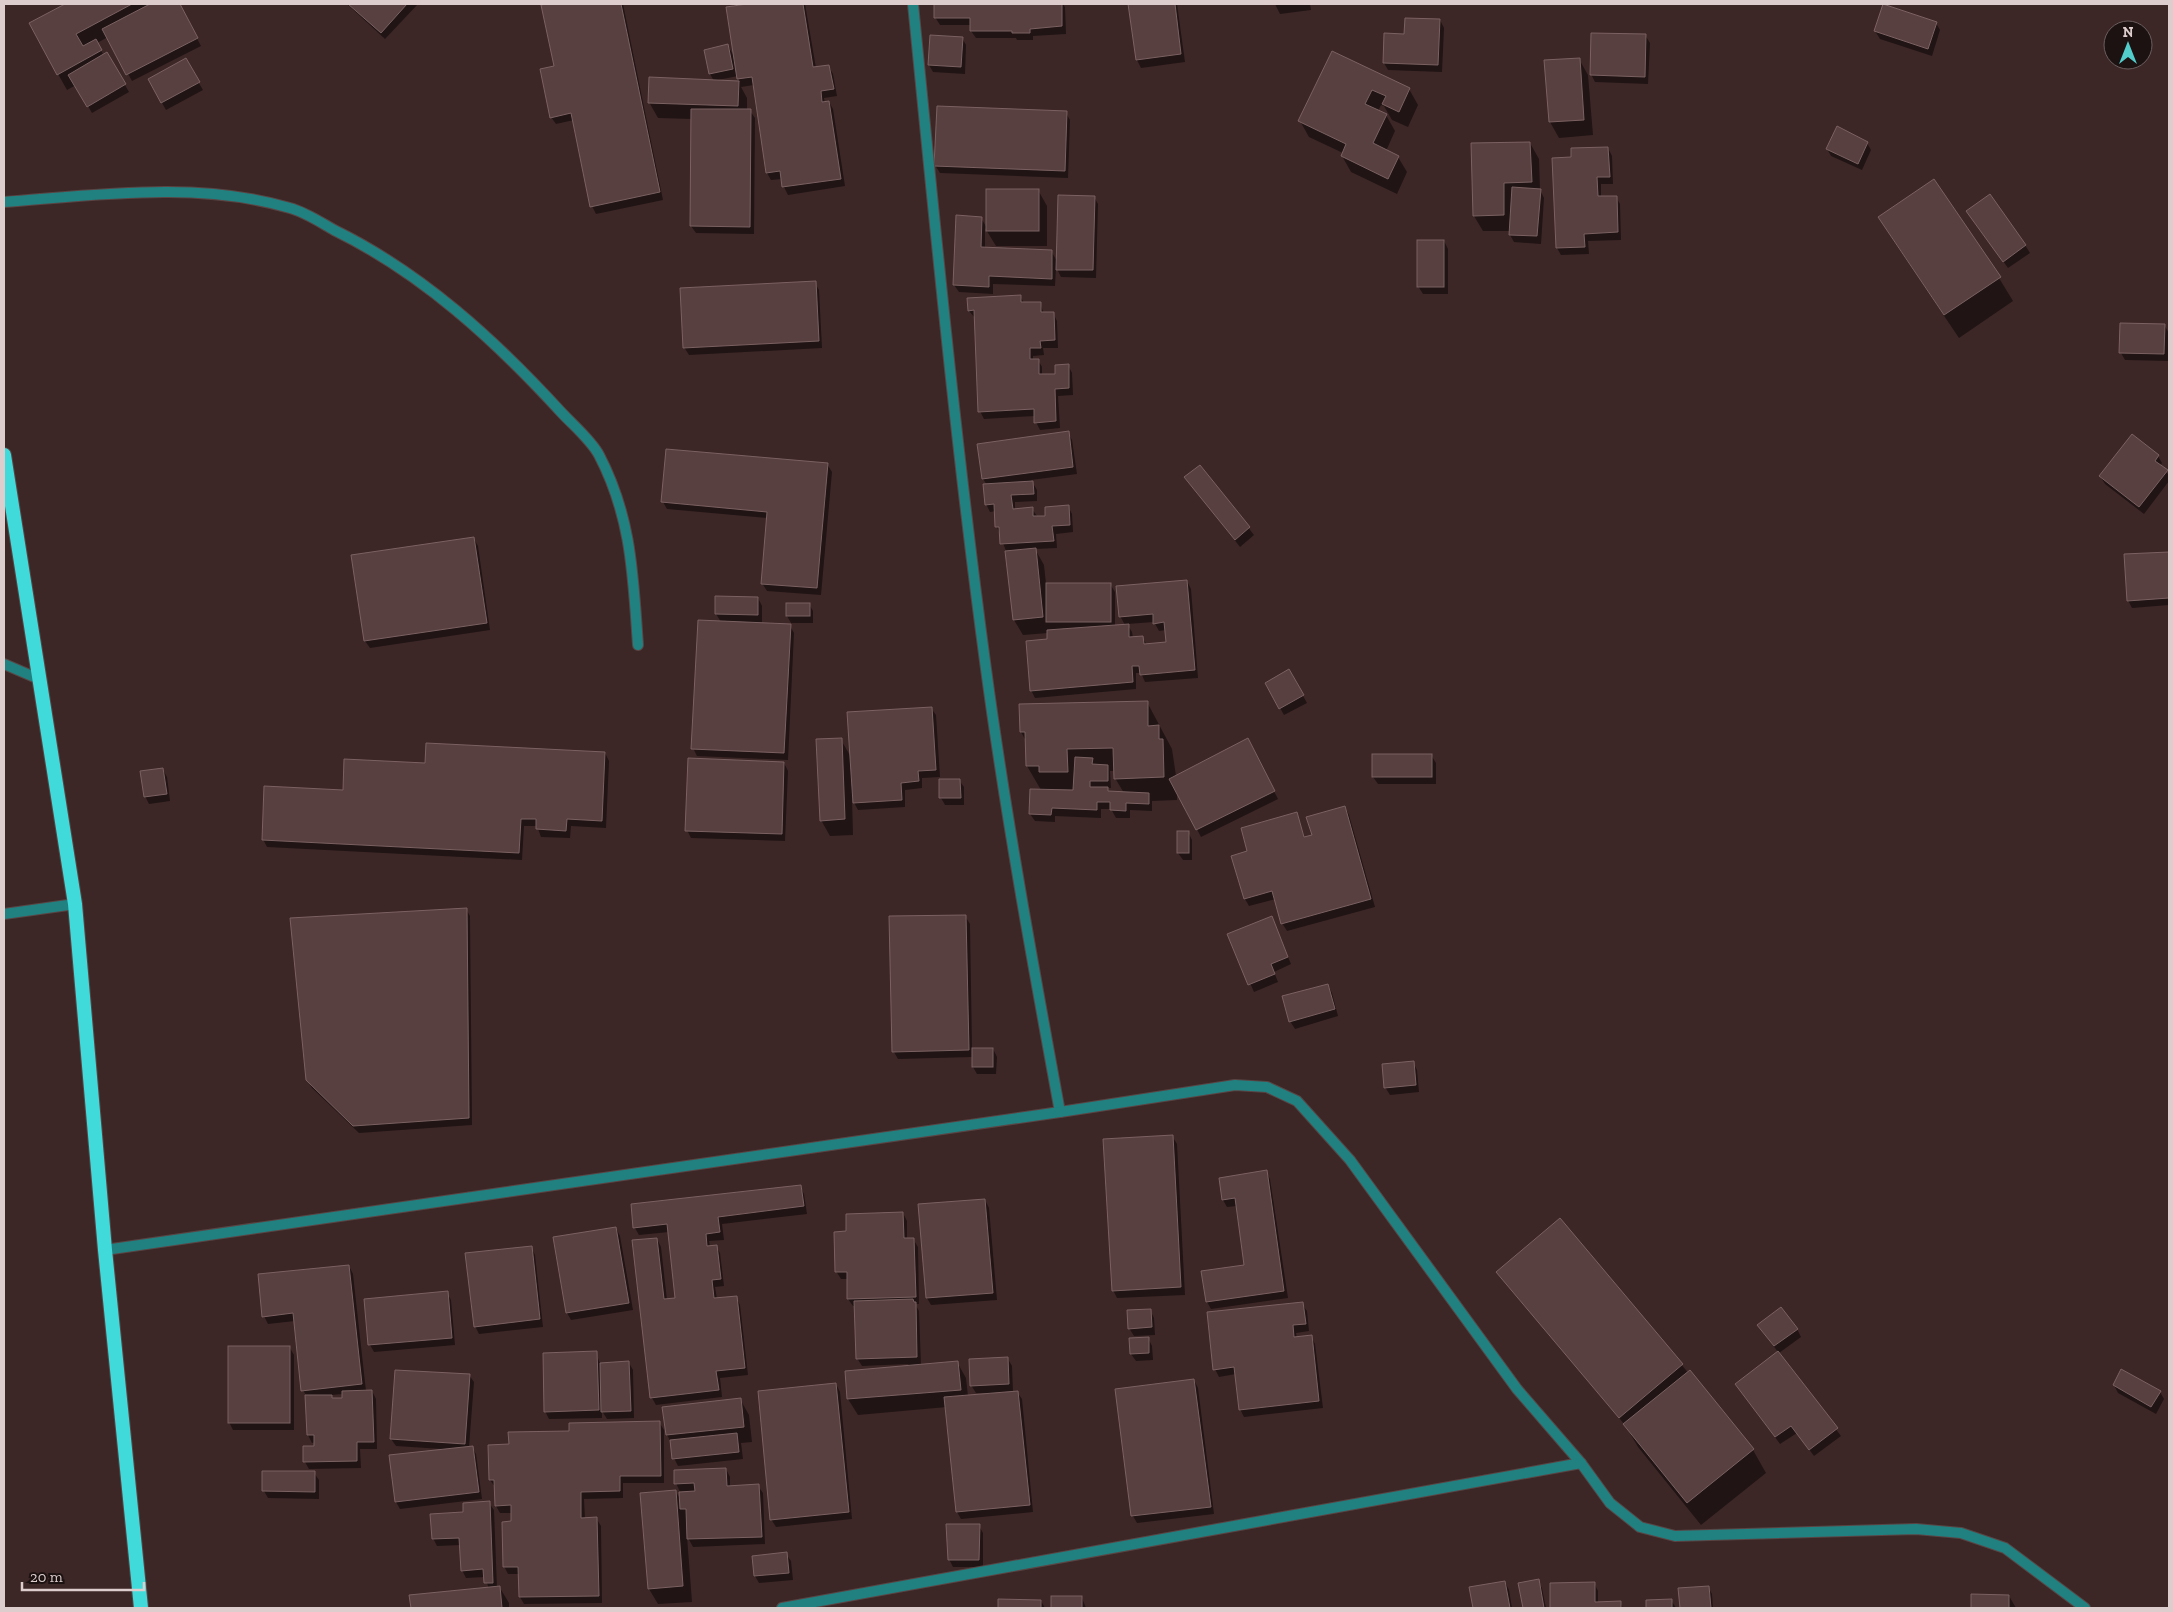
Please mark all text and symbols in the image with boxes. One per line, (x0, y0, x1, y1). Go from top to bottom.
north arrow (2103, 20, 2153, 70)
text: N (2123, 24, 2134, 41)
scale bar (22, 1560, 145, 1592)
text: 20 m (30, 1568, 63, 1586)

